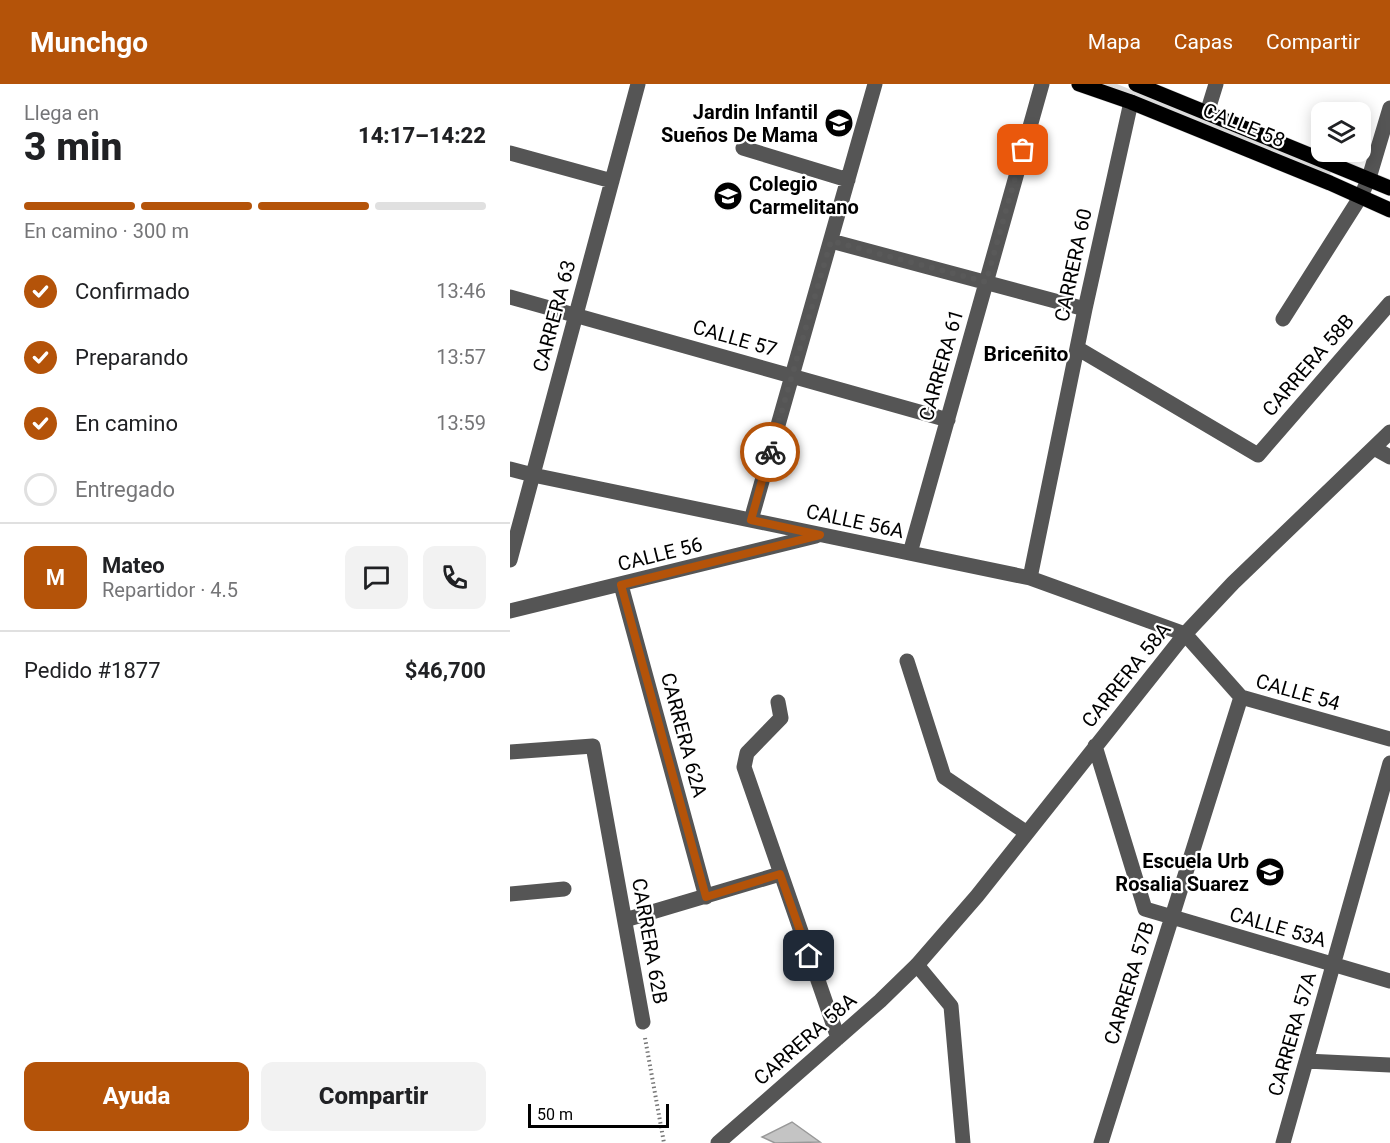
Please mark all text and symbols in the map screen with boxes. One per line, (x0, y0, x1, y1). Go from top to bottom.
text: Munchgo (30, 26, 148, 59)
text: Mapa (1088, 30, 1141, 54)
text: Capas (1174, 30, 1233, 54)
text: Compartir (1266, 30, 1360, 54)
street label: CALLE 58 (1199, 98, 1289, 152)
place label: Jardin Infantil Sueños De Mama (661, 100, 818, 147)
text: Llega en (24, 101, 99, 125)
map controls (1311, 102, 1371, 162)
button: layers (1311, 102, 1371, 162)
school or university icon: Jardin Infantil Sueños De Mama (823, 107, 855, 139)
text: 14:17–14:22 (358, 123, 486, 148)
text: 3 min (24, 124, 122, 170)
pin (997, 124, 1048, 175)
icon: bag (1006, 133, 1039, 166)
place label: Colegio Carmelitano (749, 172, 859, 219)
school or university icon: Colegio Carmelitano (712, 180, 744, 212)
street label: CARRERA 60 (1049, 206, 1097, 324)
text: En camino · 300 m (24, 219, 189, 243)
street label: CARRERA 63 (528, 257, 580, 375)
icon: check (24, 275, 57, 308)
text: Confirmado (75, 279, 190, 304)
text: 13:46 (436, 279, 486, 303)
street label: CARRERA 61 (914, 306, 968, 424)
street label: CARRERA 58B (1257, 309, 1359, 421)
street label: CALLE 57 (690, 315, 780, 361)
icon: check (24, 341, 57, 374)
district label: Briceñito (984, 342, 1069, 366)
text: Preparando (75, 345, 188, 370)
text: 13:57 (436, 345, 486, 369)
icon: check (24, 407, 57, 440)
text: En camino (75, 411, 178, 436)
text: 13:59 (436, 411, 486, 435)
courier (740, 422, 800, 482)
icon: bike (754, 436, 787, 469)
text: Entregado (75, 477, 175, 502)
street label: CALLE 56A (804, 499, 906, 543)
street label: CALLE 56 (615, 532, 705, 576)
button: chat (345, 546, 408, 609)
button: phone (423, 546, 486, 609)
text: Mateo (102, 553, 165, 578)
text: M (46, 565, 65, 590)
text: Repartidor · 4.5 (102, 578, 238, 602)
street label: CARRERA 58A (1076, 618, 1176, 732)
text: Pedido #1877 (24, 658, 161, 683)
text: $46,700 (405, 658, 486, 683)
street label: CALLE 54 (1253, 669, 1343, 715)
street label: CARRERA 62A (656, 670, 712, 800)
place label: Escuela Urb Rosalia Suarez (1115, 849, 1249, 896)
school or university icon: Escuela Urb Rosalia Suarez (1254, 856, 1286, 888)
street label: CARRERA 62B (627, 876, 673, 1006)
street label: CALLE 53A (1227, 902, 1329, 952)
street label: CARRERA 57B (1099, 919, 1159, 1047)
pin (783, 930, 834, 981)
icon: home (792, 939, 825, 972)
street label: CARRERA 57A (1263, 969, 1321, 1099)
street label: CARRERA 58A (749, 988, 861, 1090)
button: Ayuda (24, 1062, 249, 1131)
button: Compartir (261, 1062, 486, 1131)
scale bar (528, 1101, 669, 1128)
text: 50 m (537, 1105, 573, 1124)

